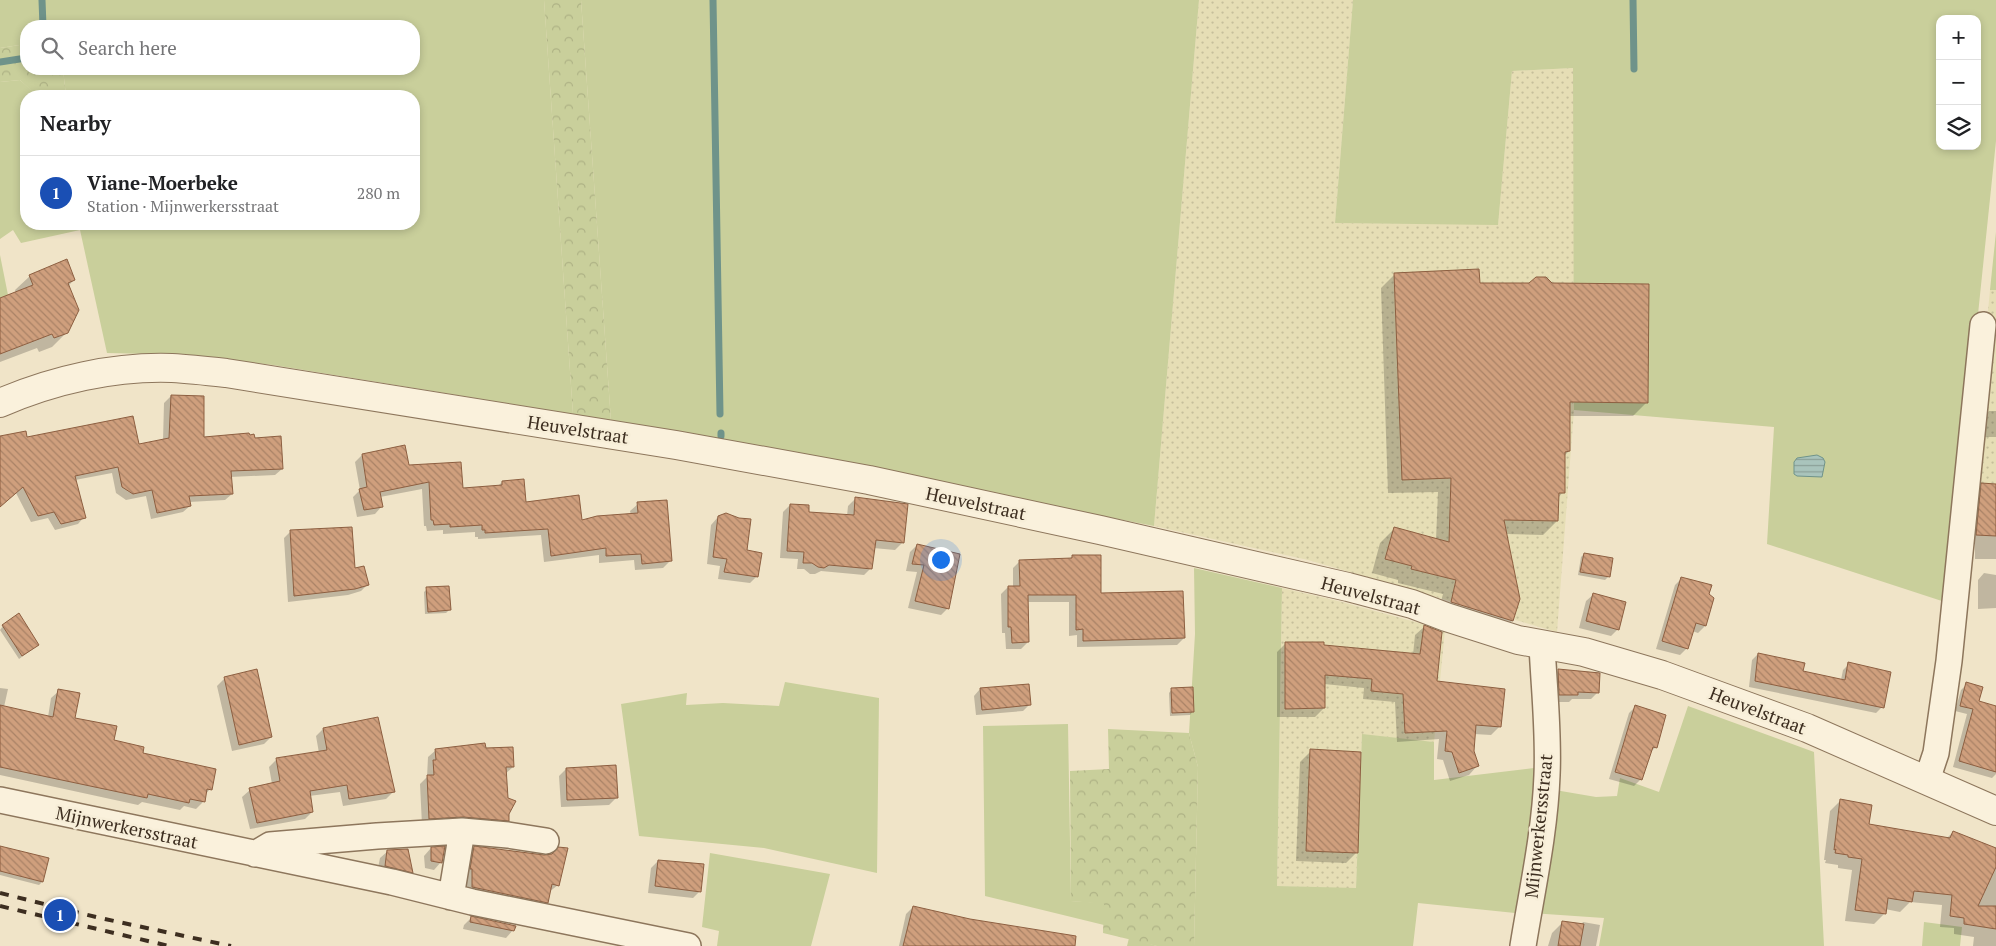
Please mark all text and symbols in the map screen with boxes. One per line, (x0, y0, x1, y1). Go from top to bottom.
map controls (1936, 15, 1981, 150)
button: + (1936, 15, 1981, 60)
search box (20, 20, 420, 75)
icon: search (38, 34, 66, 62)
text: Search here (78, 35, 177, 60)
button: − (1936, 60, 1981, 105)
button: layers (1936, 105, 1981, 150)
text: Nearby (40, 109, 111, 137)
text: Viane-Moerbeke (87, 170, 238, 195)
text: 1 (51, 182, 61, 204)
text: 280 m (357, 182, 400, 204)
text: Station · Mijnwerkersstraat (87, 195, 279, 217)
street label: Heuvelstraat (526, 409, 631, 449)
street label: Heuvelstraat (924, 481, 1029, 525)
your location (928, 547, 954, 573)
street label: Heuvelstraat (1319, 570, 1424, 620)
street label: Heuvelstraat (1706, 681, 1810, 740)
street label: Mijnwerkersstraat (1518, 752, 1558, 899)
street label: Mijnwerkersstraat (54, 800, 201, 854)
pin: 1 (44, 896, 76, 934)

